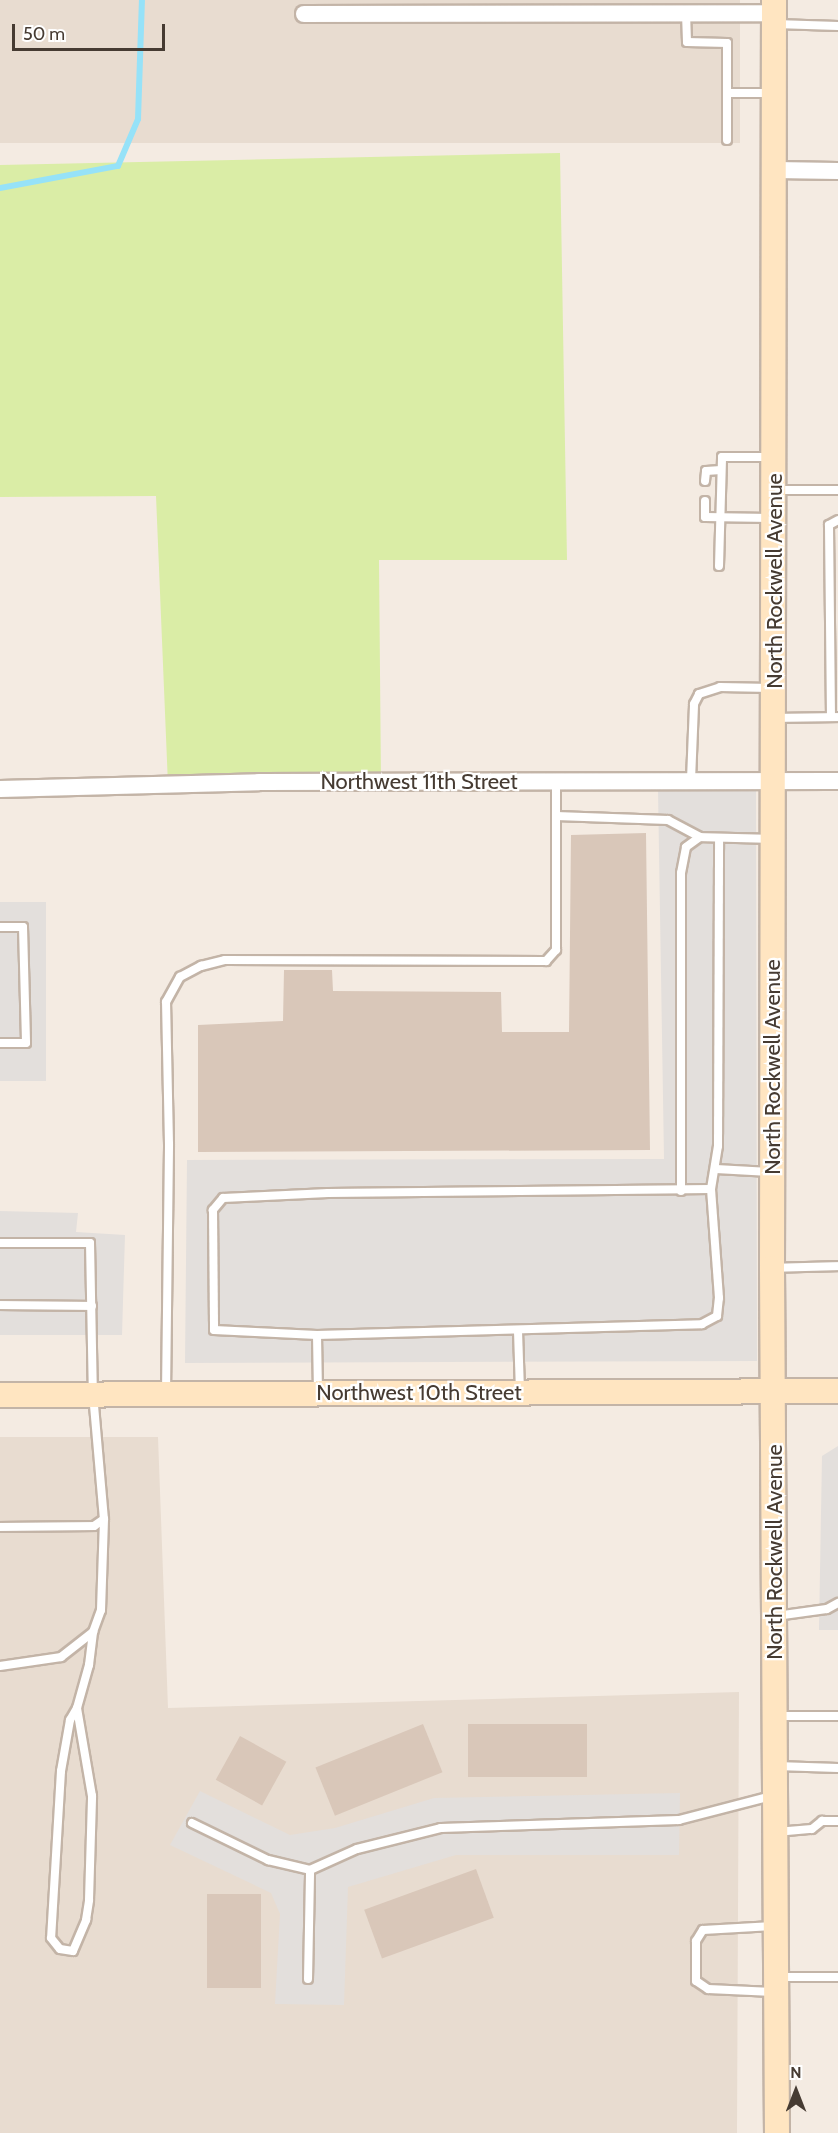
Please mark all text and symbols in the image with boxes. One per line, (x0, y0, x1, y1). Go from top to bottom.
scale bar (15, 12, 168, 50)
text: 50 m (23, 23, 65, 45)
street label: North Rockwell Avenue (762, 473, 788, 689)
street label: Northwest 11th Street (320, 769, 518, 795)
street label: North Rockwell Avenue (760, 959, 786, 1175)
street label: Northwest 10th Street (316, 1380, 522, 1406)
street label: North Rockwell Avenue (762, 1444, 788, 1660)
north arrow (766, 2061, 826, 2121)
text: N (790, 2063, 802, 2082)

